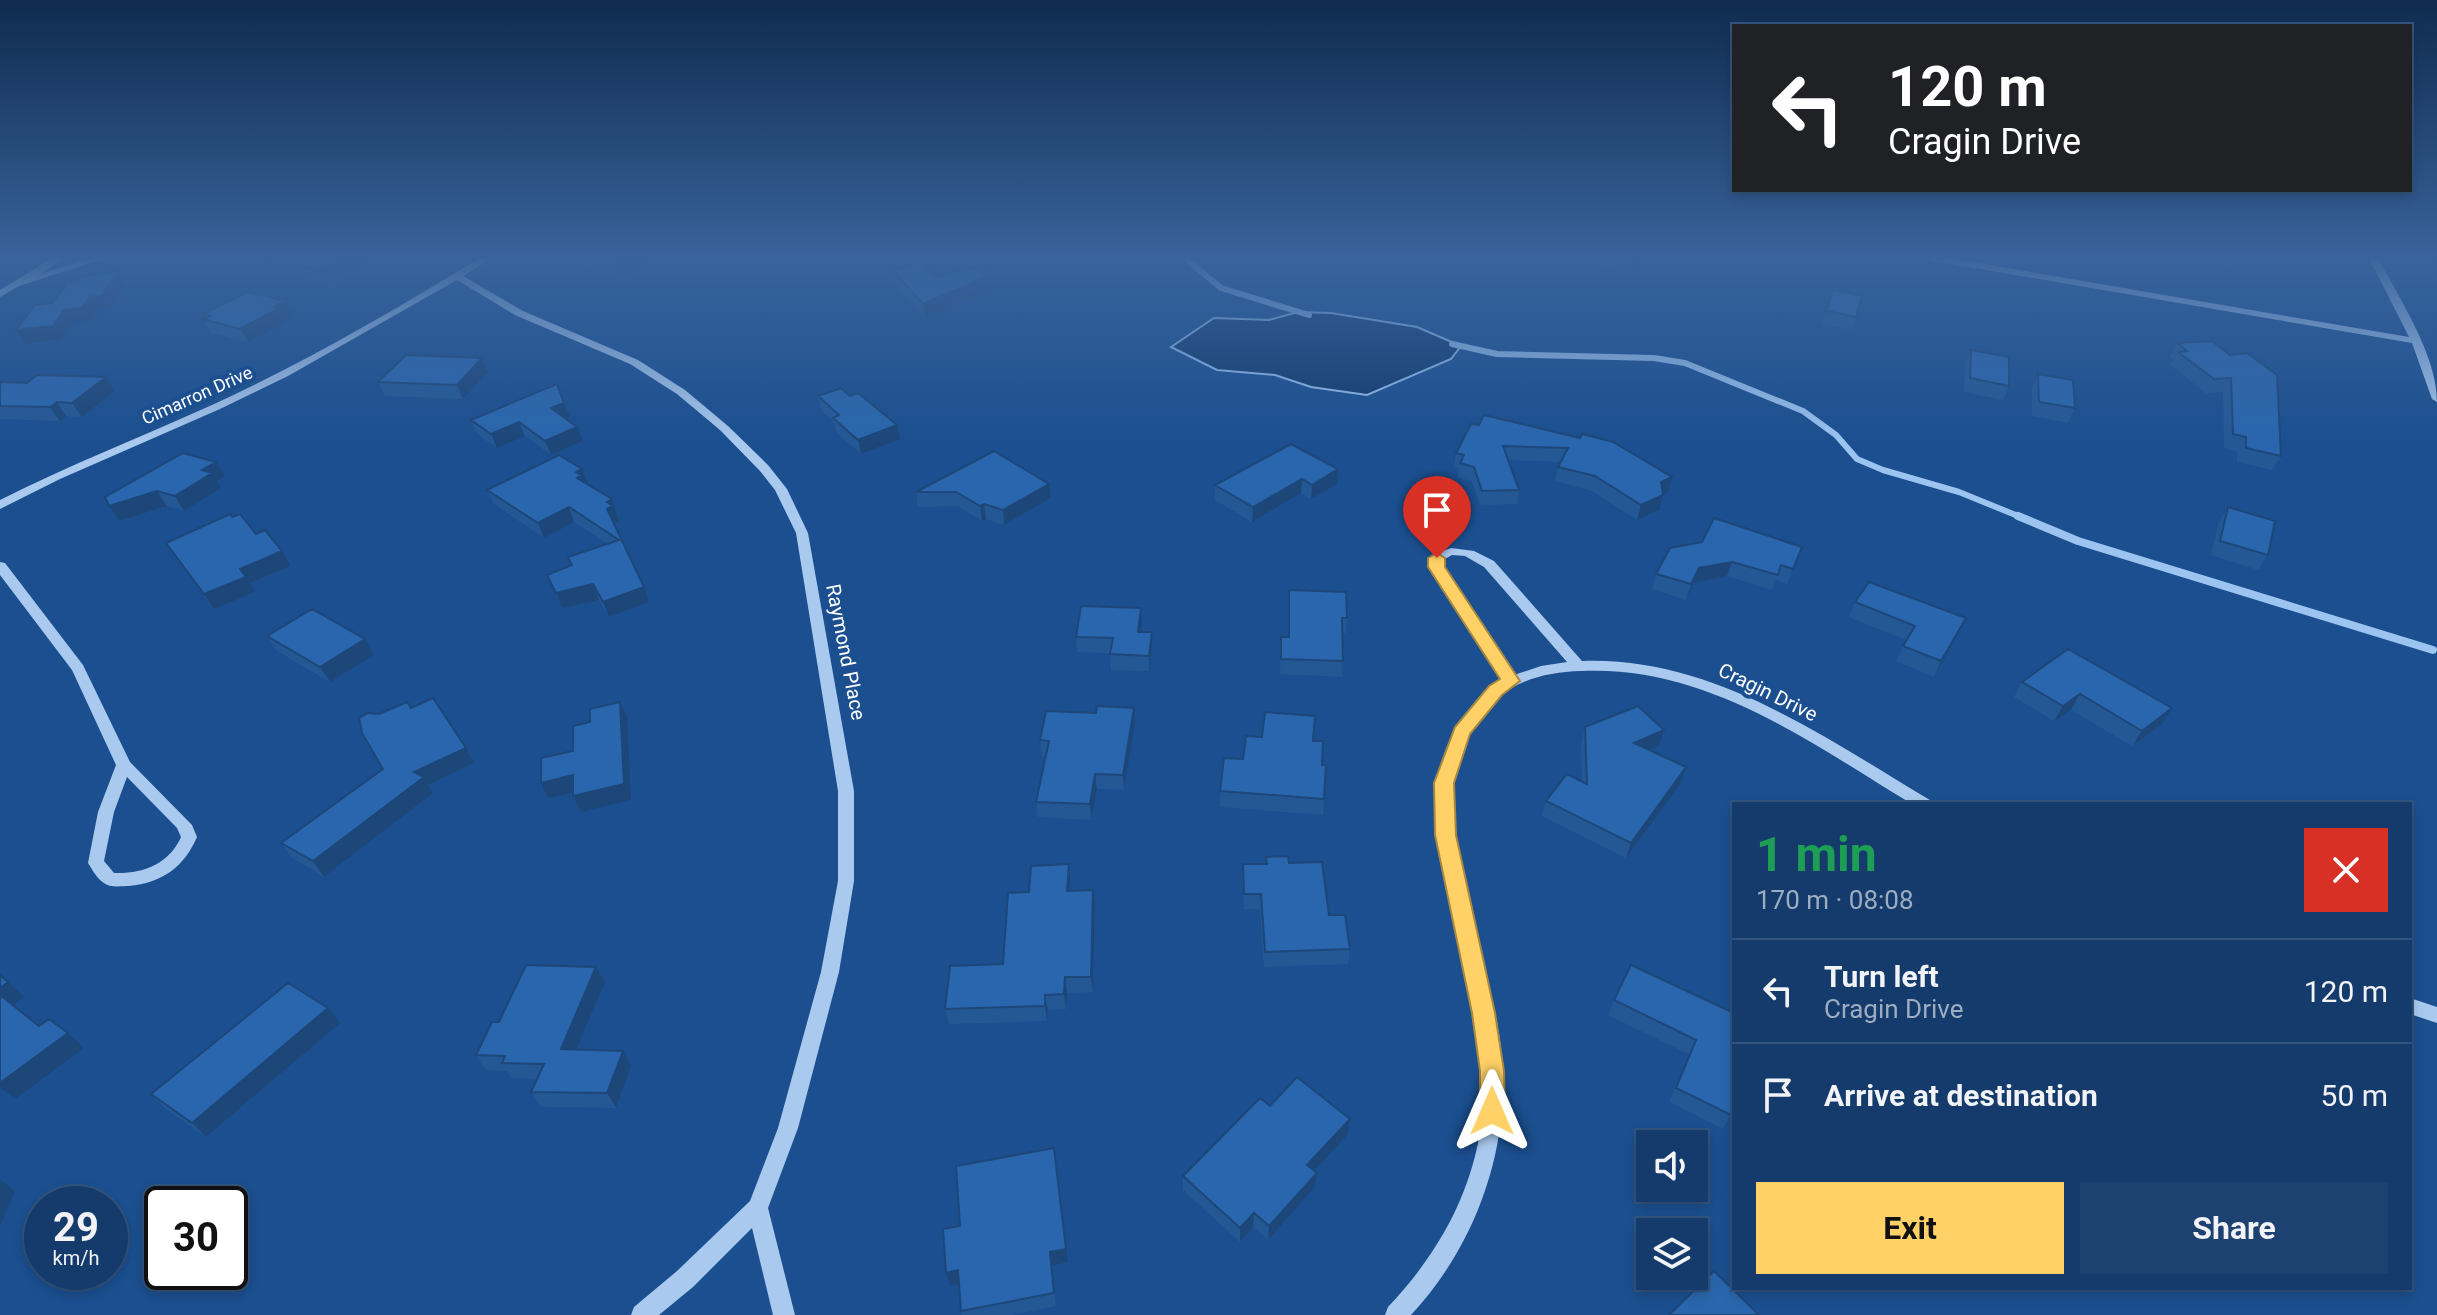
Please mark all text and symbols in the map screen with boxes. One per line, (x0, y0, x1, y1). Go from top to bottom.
text: 120 m (1888, 54, 2047, 120)
icon: left (1756, 56, 1860, 160)
text: Cragin Drive (1888, 121, 2081, 163)
street label: Cimarron Drive (138, 361, 256, 429)
pin (1403, 476, 1471, 558)
icon: arrive (1415, 488, 1459, 532)
street label: Raymond Place (821, 582, 871, 722)
street label: Cragin Drive (1715, 658, 1821, 726)
text: 1 min (1756, 826, 1877, 883)
button: close (2304, 828, 2388, 912)
text: 170 m · 08:08 (1756, 885, 1914, 915)
text: Turn left (1824, 959, 1939, 994)
icon: left (1756, 969, 1800, 1013)
text: 120 m (2304, 974, 2388, 1009)
text: Cragin Drive (1824, 994, 1964, 1024)
position arrow (1450, 1069, 1534, 1153)
icon: arrive (1756, 1073, 1800, 1117)
text: Arrive at destination (1824, 1078, 2098, 1113)
text: 50 m (2321, 1078, 2388, 1113)
map controls (1636, 1130, 1708, 1290)
button: sound (1636, 1130, 1708, 1202)
button: Exit (1756, 1182, 2064, 1274)
button: Share (2080, 1182, 2388, 1274)
speed limit sign: 30 (144, 1186, 248, 1290)
text: 29 (53, 1204, 99, 1251)
button: layers (1636, 1218, 1708, 1290)
text: km/h (53, 1246, 99, 1270)

